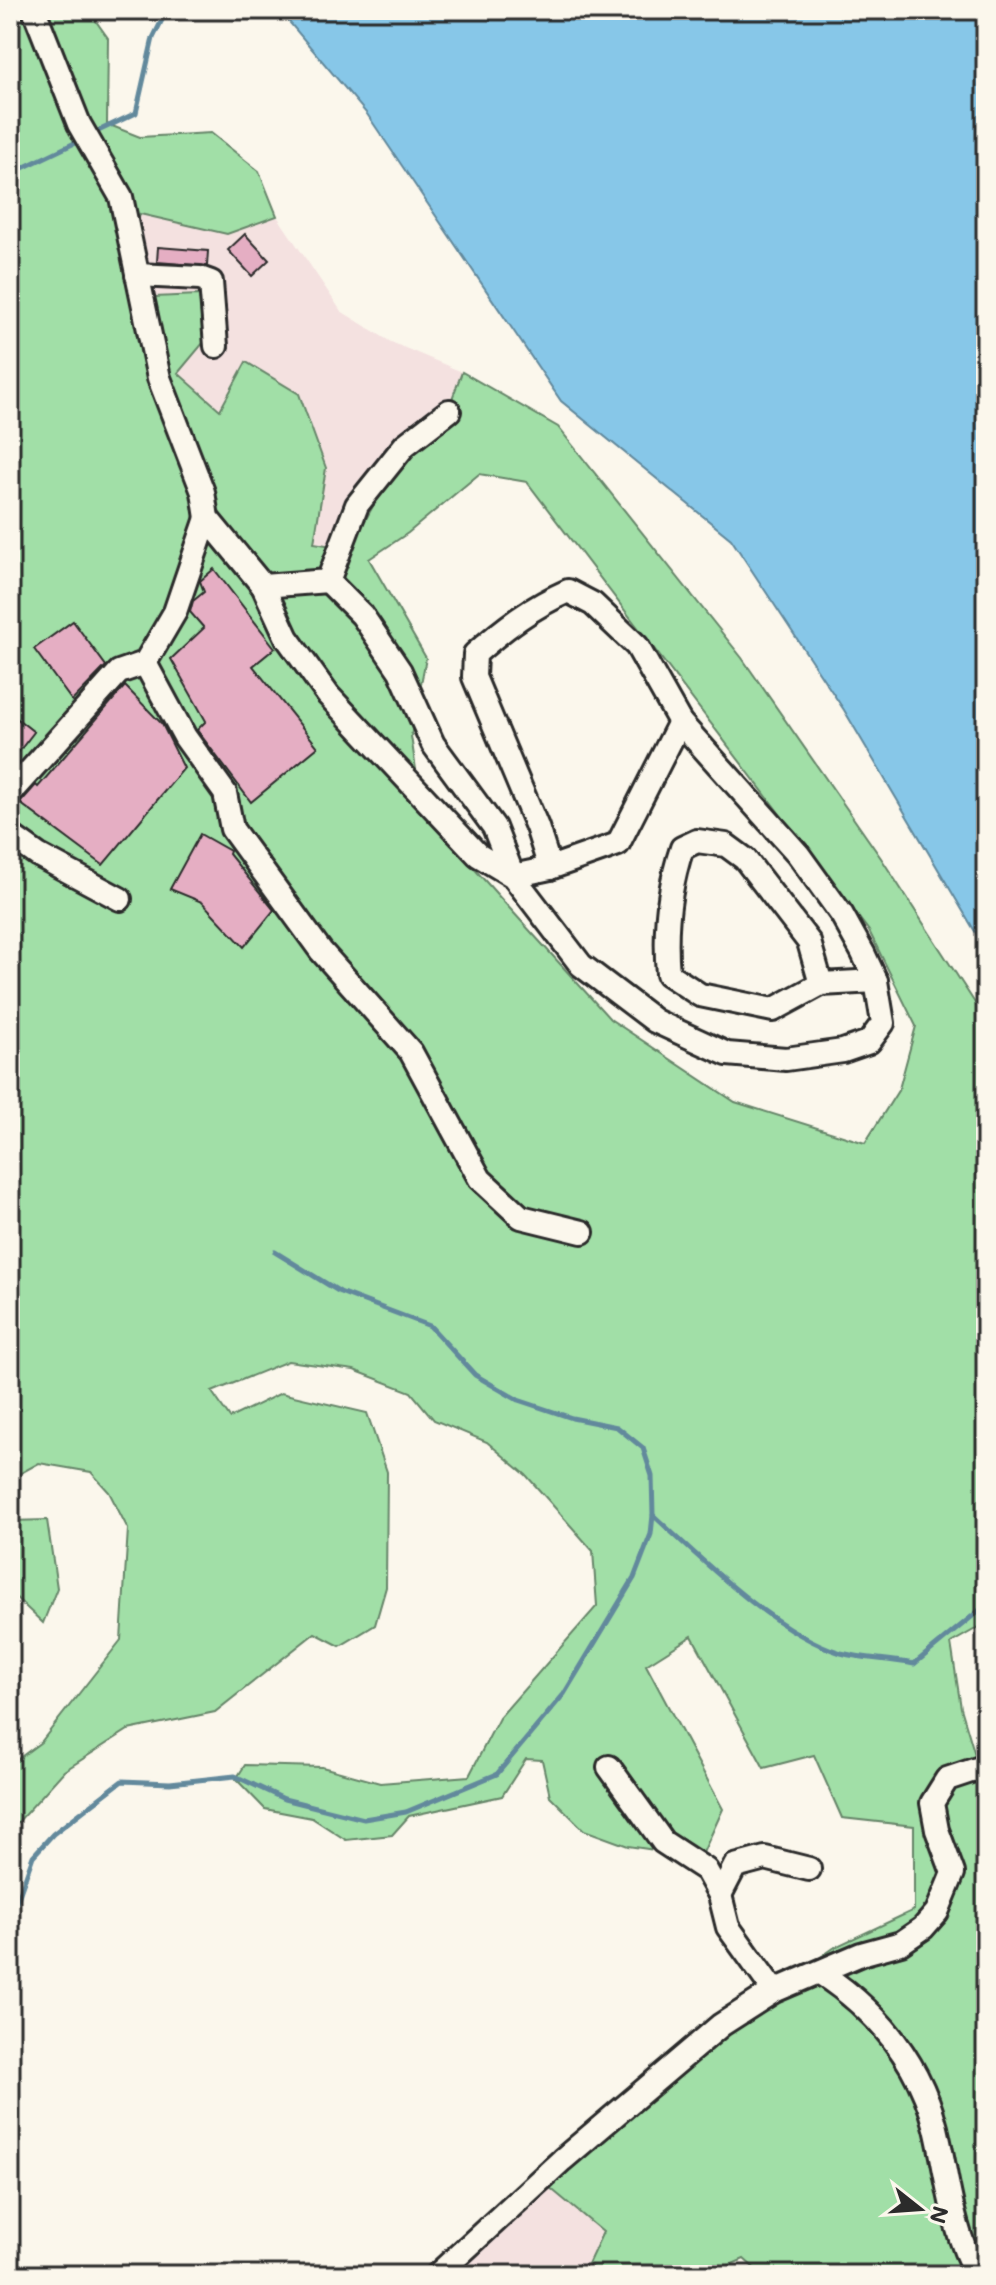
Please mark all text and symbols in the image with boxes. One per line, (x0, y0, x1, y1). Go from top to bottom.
north arrow (880, 2169, 960, 2249)
text: N (923, 2203, 956, 2227)

